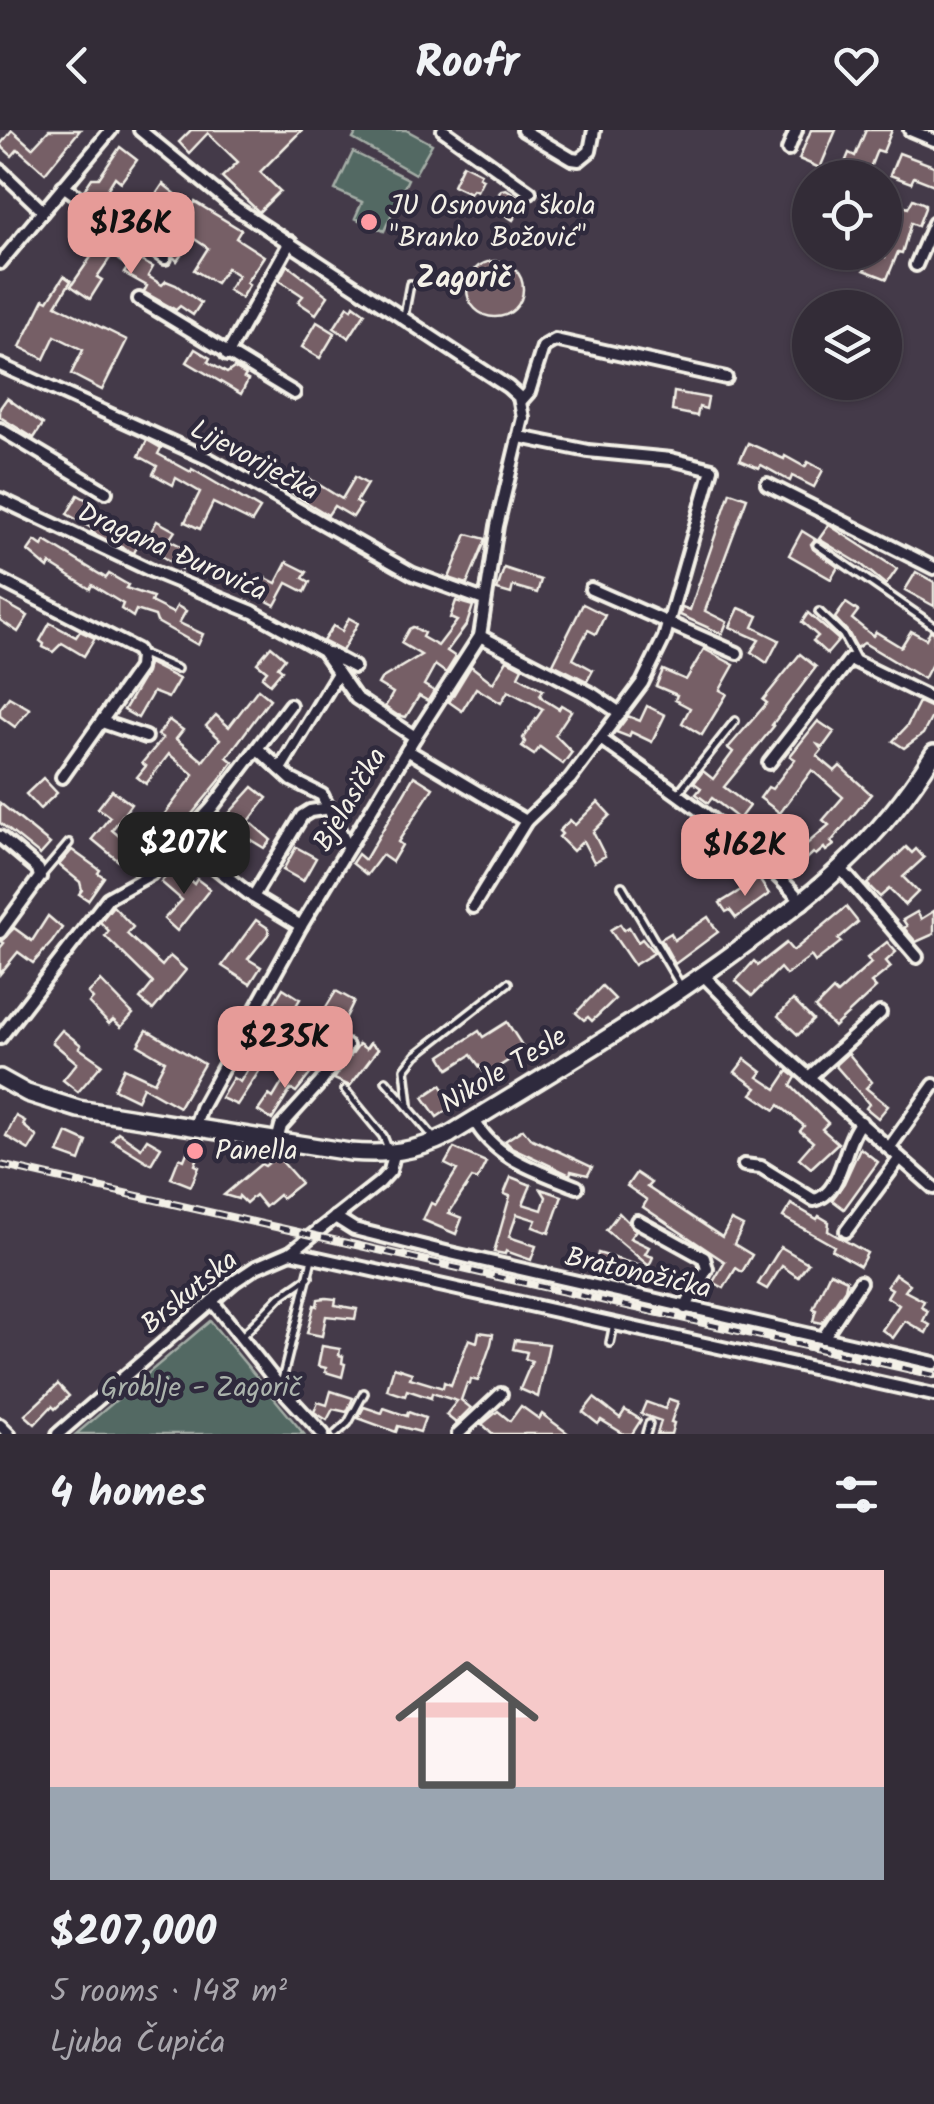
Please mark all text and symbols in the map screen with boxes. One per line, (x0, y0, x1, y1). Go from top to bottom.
text: Roofr (415, 29, 519, 101)
icon: back (50, 38, 105, 93)
icon: heart (829, 38, 884, 93)
map controls (792, 160, 902, 400)
button: locate (792, 160, 902, 270)
place label: JU Osnovna škola "Branko Božović" (389, 184, 596, 261)
pin: $136K (61, 192, 201, 277)
text: $136K (90, 199, 172, 250)
marker: JU Osnovna škola "Branko Božović" (358, 211, 380, 233)
district label: Zagorič (416, 255, 512, 303)
button: layers (792, 290, 902, 400)
street label: Lijevoriječka (181, 408, 327, 514)
street label: Dragana Đurovića (70, 491, 274, 615)
street label: Bjelasička (302, 739, 400, 861)
pin: $207K (114, 812, 254, 897)
pin: $162K (675, 814, 815, 899)
text: $207K (140, 819, 228, 870)
text: $162K (703, 821, 787, 872)
pin: $235K (215, 1006, 355, 1091)
text: $235K (240, 1013, 330, 1064)
street label: Nikole Tesle (432, 1015, 576, 1127)
place label: Panella (215, 1129, 298, 1174)
marker: Panella (184, 1140, 206, 1162)
street label: Bratonožićka (560, 1235, 716, 1313)
street label: Brskutska (131, 1239, 249, 1347)
park label: Groblje - Zagorič (101, 1366, 303, 1411)
text: 4 homes (50, 1461, 206, 1528)
icon: filters (829, 1467, 884, 1522)
icon: home (377, 1635, 557, 1815)
text: $207,000 (50, 1900, 216, 1967)
text: 5 rooms · 148 m² (50, 1967, 287, 2018)
text: Ljuba Čupića (50, 2018, 225, 2069)

